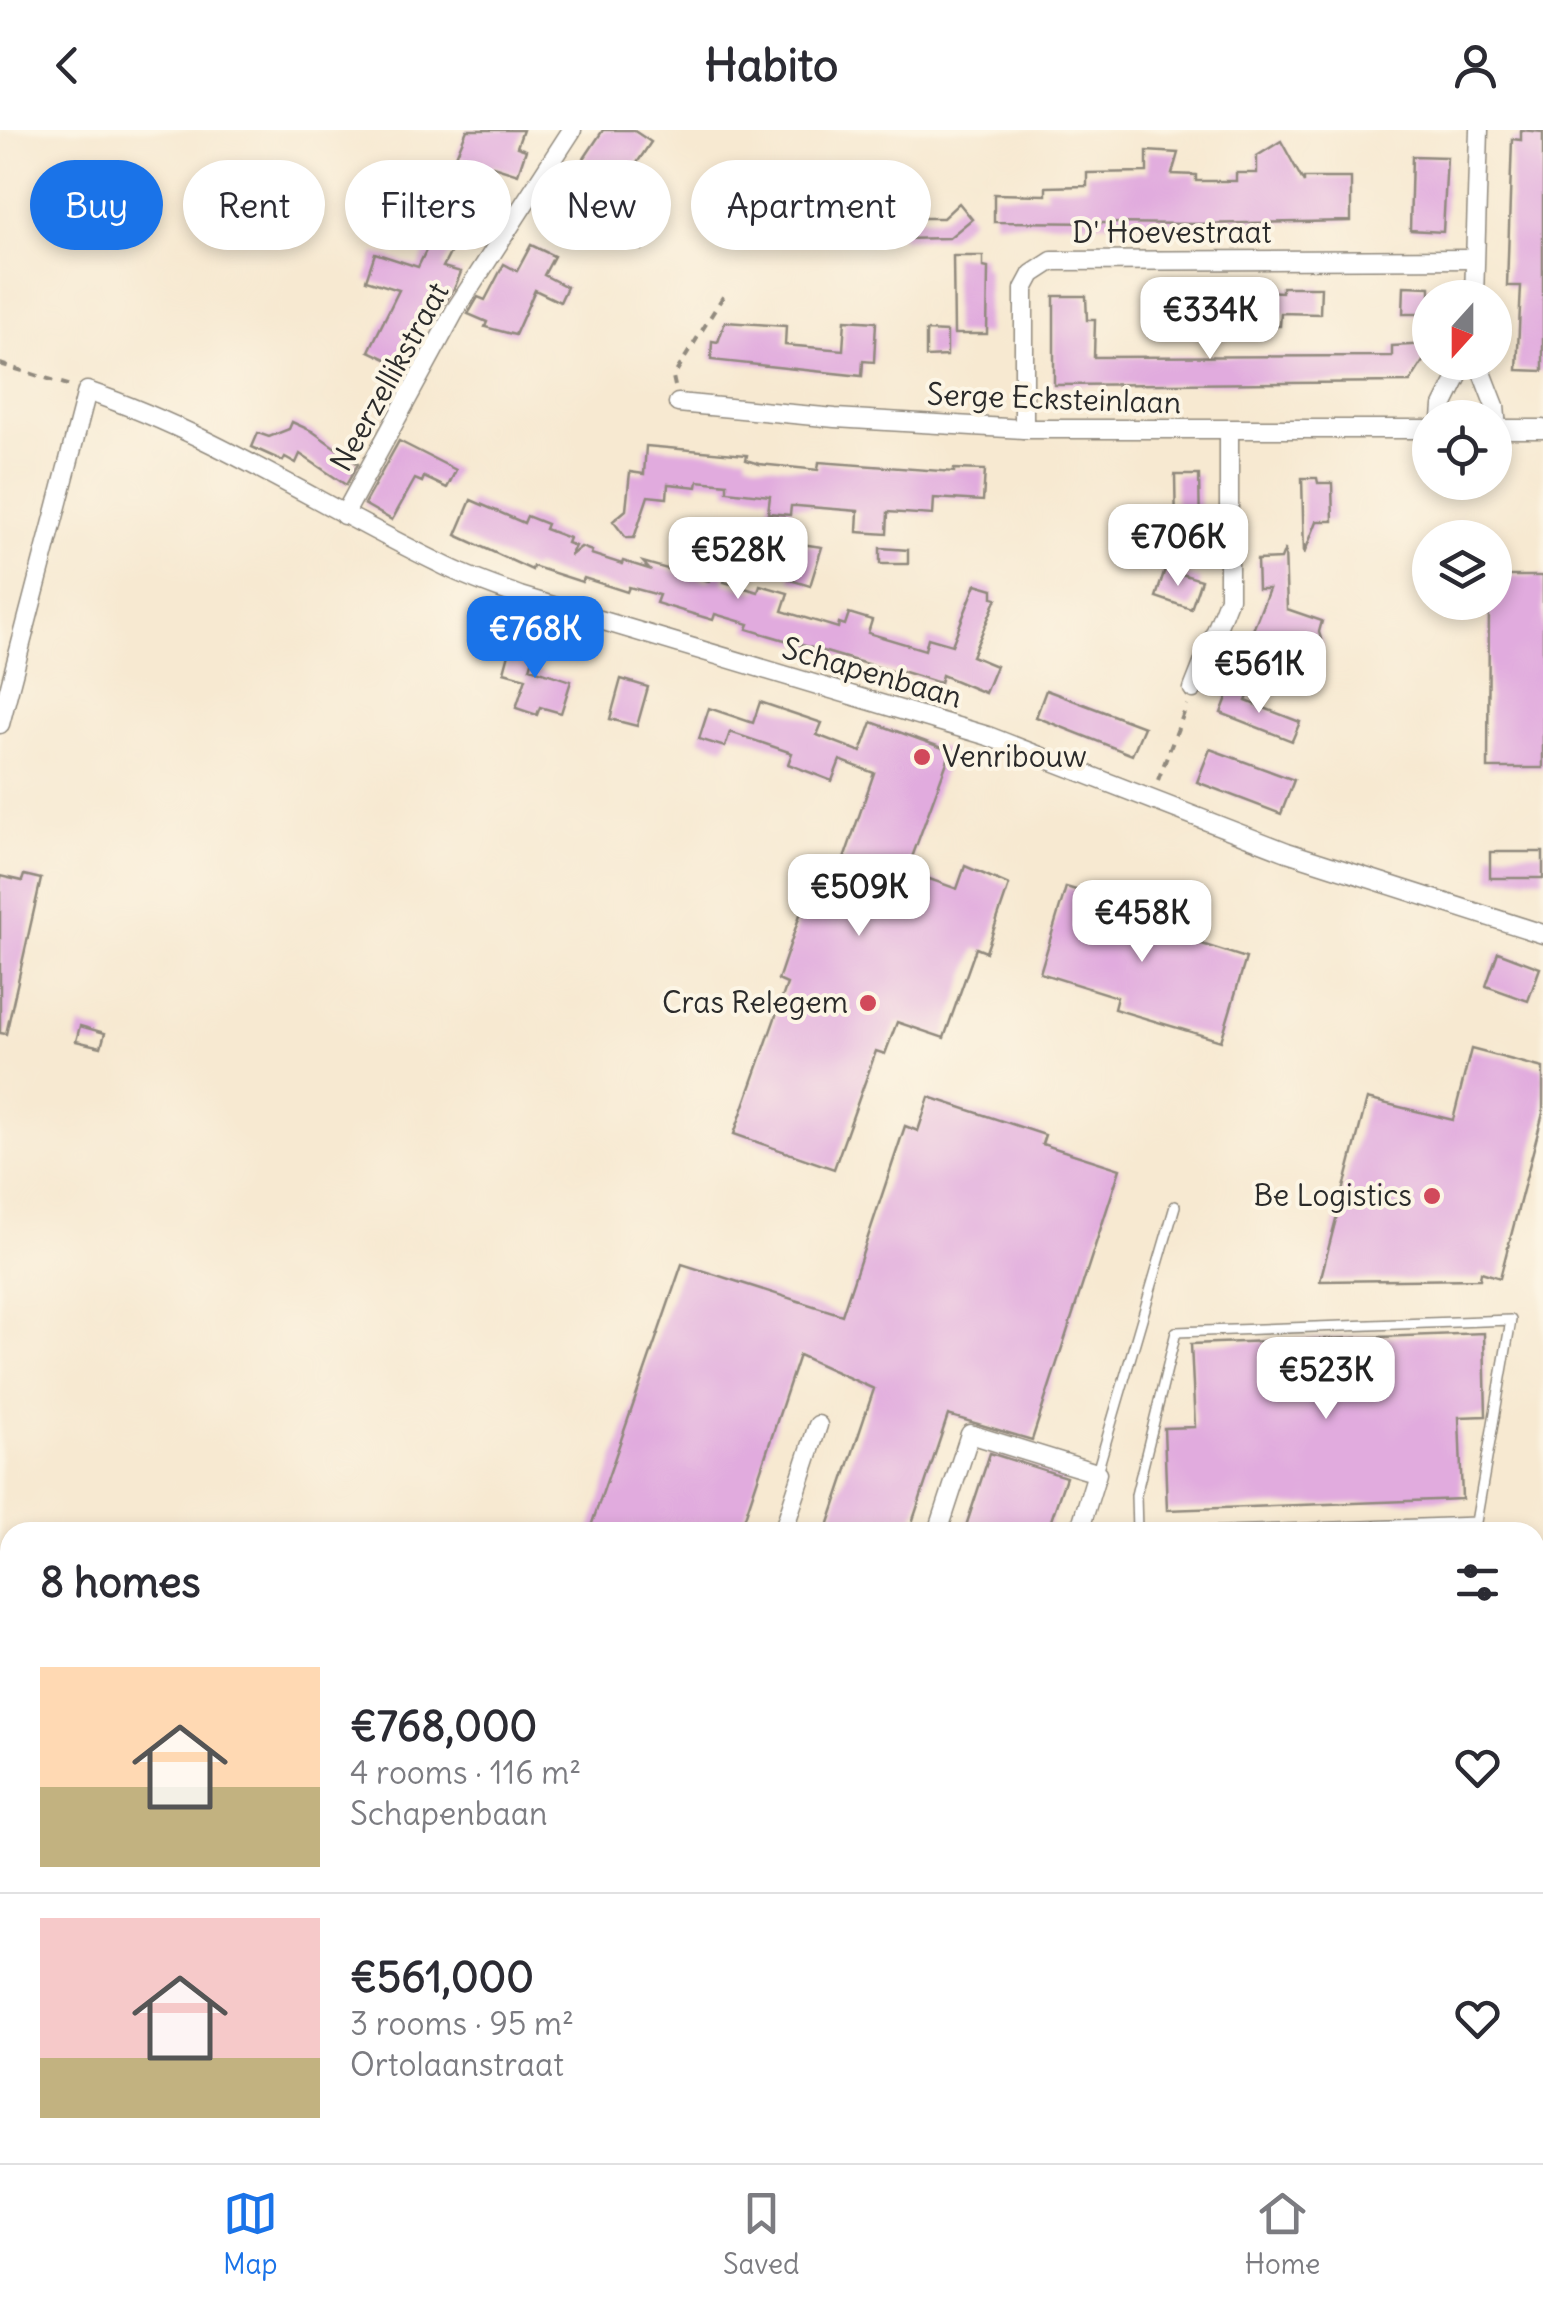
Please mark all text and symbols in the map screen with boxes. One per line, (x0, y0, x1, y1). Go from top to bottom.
text: Habito (705, 37, 838, 93)
icon: back (40, 38, 95, 93)
icon: person (1448, 38, 1503, 93)
chip: Buy (30, 160, 163, 250)
chip: Rent (183, 160, 325, 250)
chip: Filters (345, 160, 511, 250)
chip: New (531, 160, 671, 250)
chip: Apartment (691, 160, 931, 250)
street label: D' Hoevestraat (1072, 213, 1272, 251)
street label: Neerzellikstraat (322, 275, 457, 478)
pin: €334K (1140, 277, 1280, 362)
north arrow (1412, 280, 1512, 380)
map controls (1412, 280, 1512, 620)
text: €334K (1162, 289, 1258, 330)
street label: Serge Ecksteinlaan (926, 375, 1182, 421)
button: locate (1412, 400, 1512, 500)
pin: €706K (1108, 504, 1248, 589)
text: €706K (1130, 516, 1226, 557)
pin: €528K (668, 517, 808, 602)
button: layers (1412, 520, 1512, 620)
text: €528K (691, 529, 785, 570)
pin: €768K (465, 596, 605, 681)
text: €768K (489, 608, 581, 649)
street label: Schapenbaan (778, 628, 966, 716)
pin: €561K (1189, 631, 1329, 716)
text: €561K (1214, 643, 1304, 684)
place label: Venribouw (942, 737, 1087, 775)
marker: Venribouw (911, 746, 933, 768)
pin: €509K (789, 854, 929, 939)
text: €509K (810, 866, 908, 907)
pin: €458K (1072, 880, 1212, 965)
text: €458K (1094, 892, 1190, 933)
place label: Cras Relegem (662, 983, 848, 1021)
marker: Cras Relegem (857, 992, 879, 1014)
place label: Be Logistics (1253, 1176, 1412, 1214)
marker: Be Logistics (1421, 1185, 1443, 1207)
pin: €523K (1256, 1337, 1396, 1422)
text: €523K (1279, 1349, 1373, 1390)
icon: filters (1450, 1555, 1505, 1610)
text: 8 homes (40, 1556, 201, 1608)
text: €768,000 (350, 1700, 537, 1752)
icon: home (120, 1707, 240, 1827)
icon: heart (1450, 1740, 1505, 1795)
text: 4 rooms · 116 m² (350, 1752, 581, 1793)
text: Schapenbaan (350, 1793, 547, 1834)
text: €561,000 (350, 1951, 534, 2003)
icon: home (120, 1958, 240, 2078)
icon: heart (1450, 1991, 1505, 2046)
text: 3 rooms · 95 m² (350, 2003, 574, 2044)
text: Ortolaanstraat (350, 2044, 564, 2085)
tab: Map (223, 2186, 278, 2282)
tab: Saved (723, 2186, 800, 2282)
tab: Home (1245, 2186, 1320, 2282)

